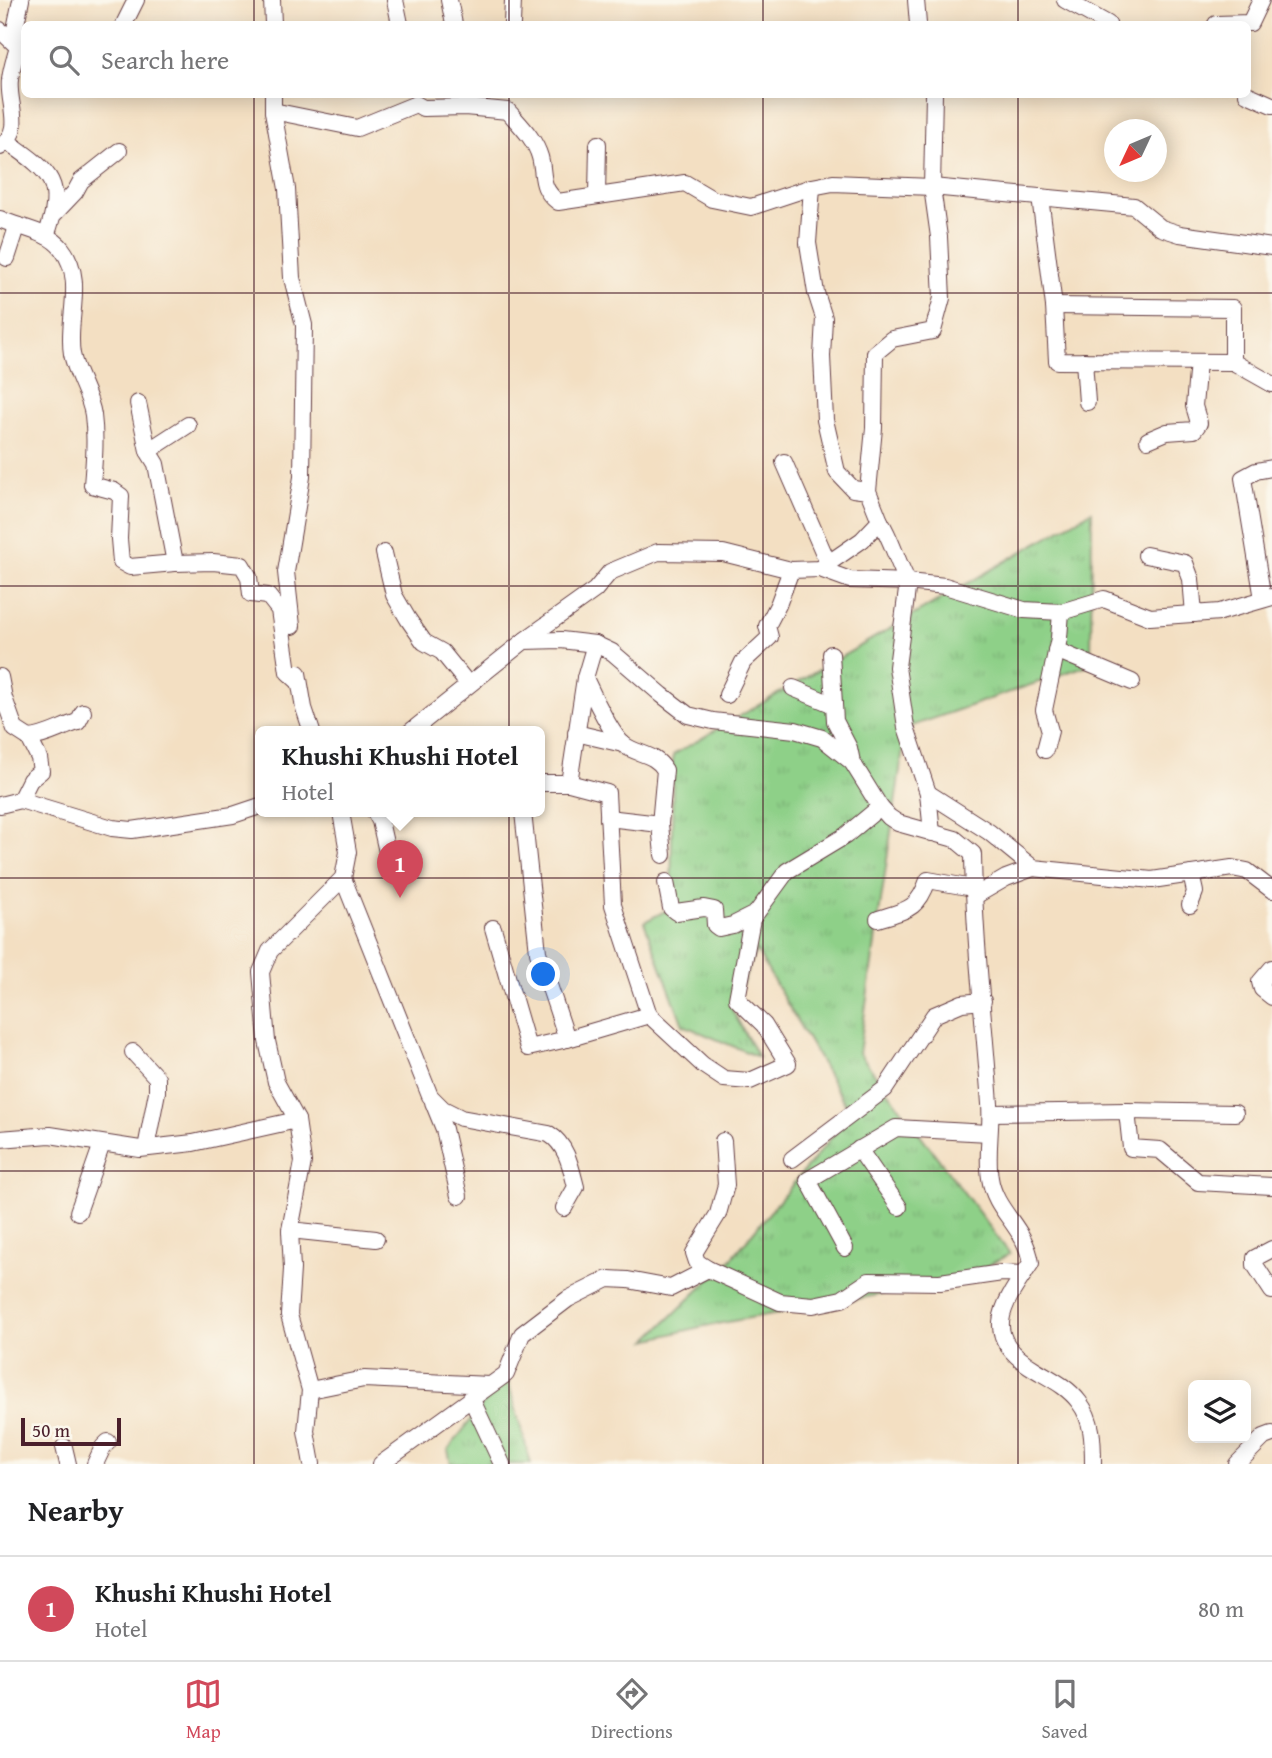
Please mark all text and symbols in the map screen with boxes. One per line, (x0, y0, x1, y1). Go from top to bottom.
search box (21, 21, 1251, 98)
text: Search here (101, 40, 229, 79)
icon: search (45, 41, 83, 79)
north arrow (1104, 119, 1167, 182)
popup (255, 726, 545, 817)
text: Khushi Khushi Hotel (282, 736, 518, 775)
text: Hotel (282, 775, 334, 808)
pin: 1 (377, 840, 423, 898)
your location (526, 957, 560, 991)
map controls (1188, 1380, 1251, 1443)
button: layers (1188, 1380, 1251, 1443)
scale bar (21, 1415, 121, 1447)
text: 50 m (32, 1416, 70, 1444)
text: Nearby (28, 1488, 124, 1532)
text: Khushi Khushi Hotel (95, 1573, 332, 1612)
text: 1 (45, 1592, 57, 1625)
text: 80 m (1198, 1592, 1244, 1625)
text: Hotel (95, 1612, 147, 1645)
tab: Map (184, 1675, 222, 1745)
tab: Directions (591, 1675, 673, 1745)
tab: Saved (1042, 1675, 1088, 1745)

